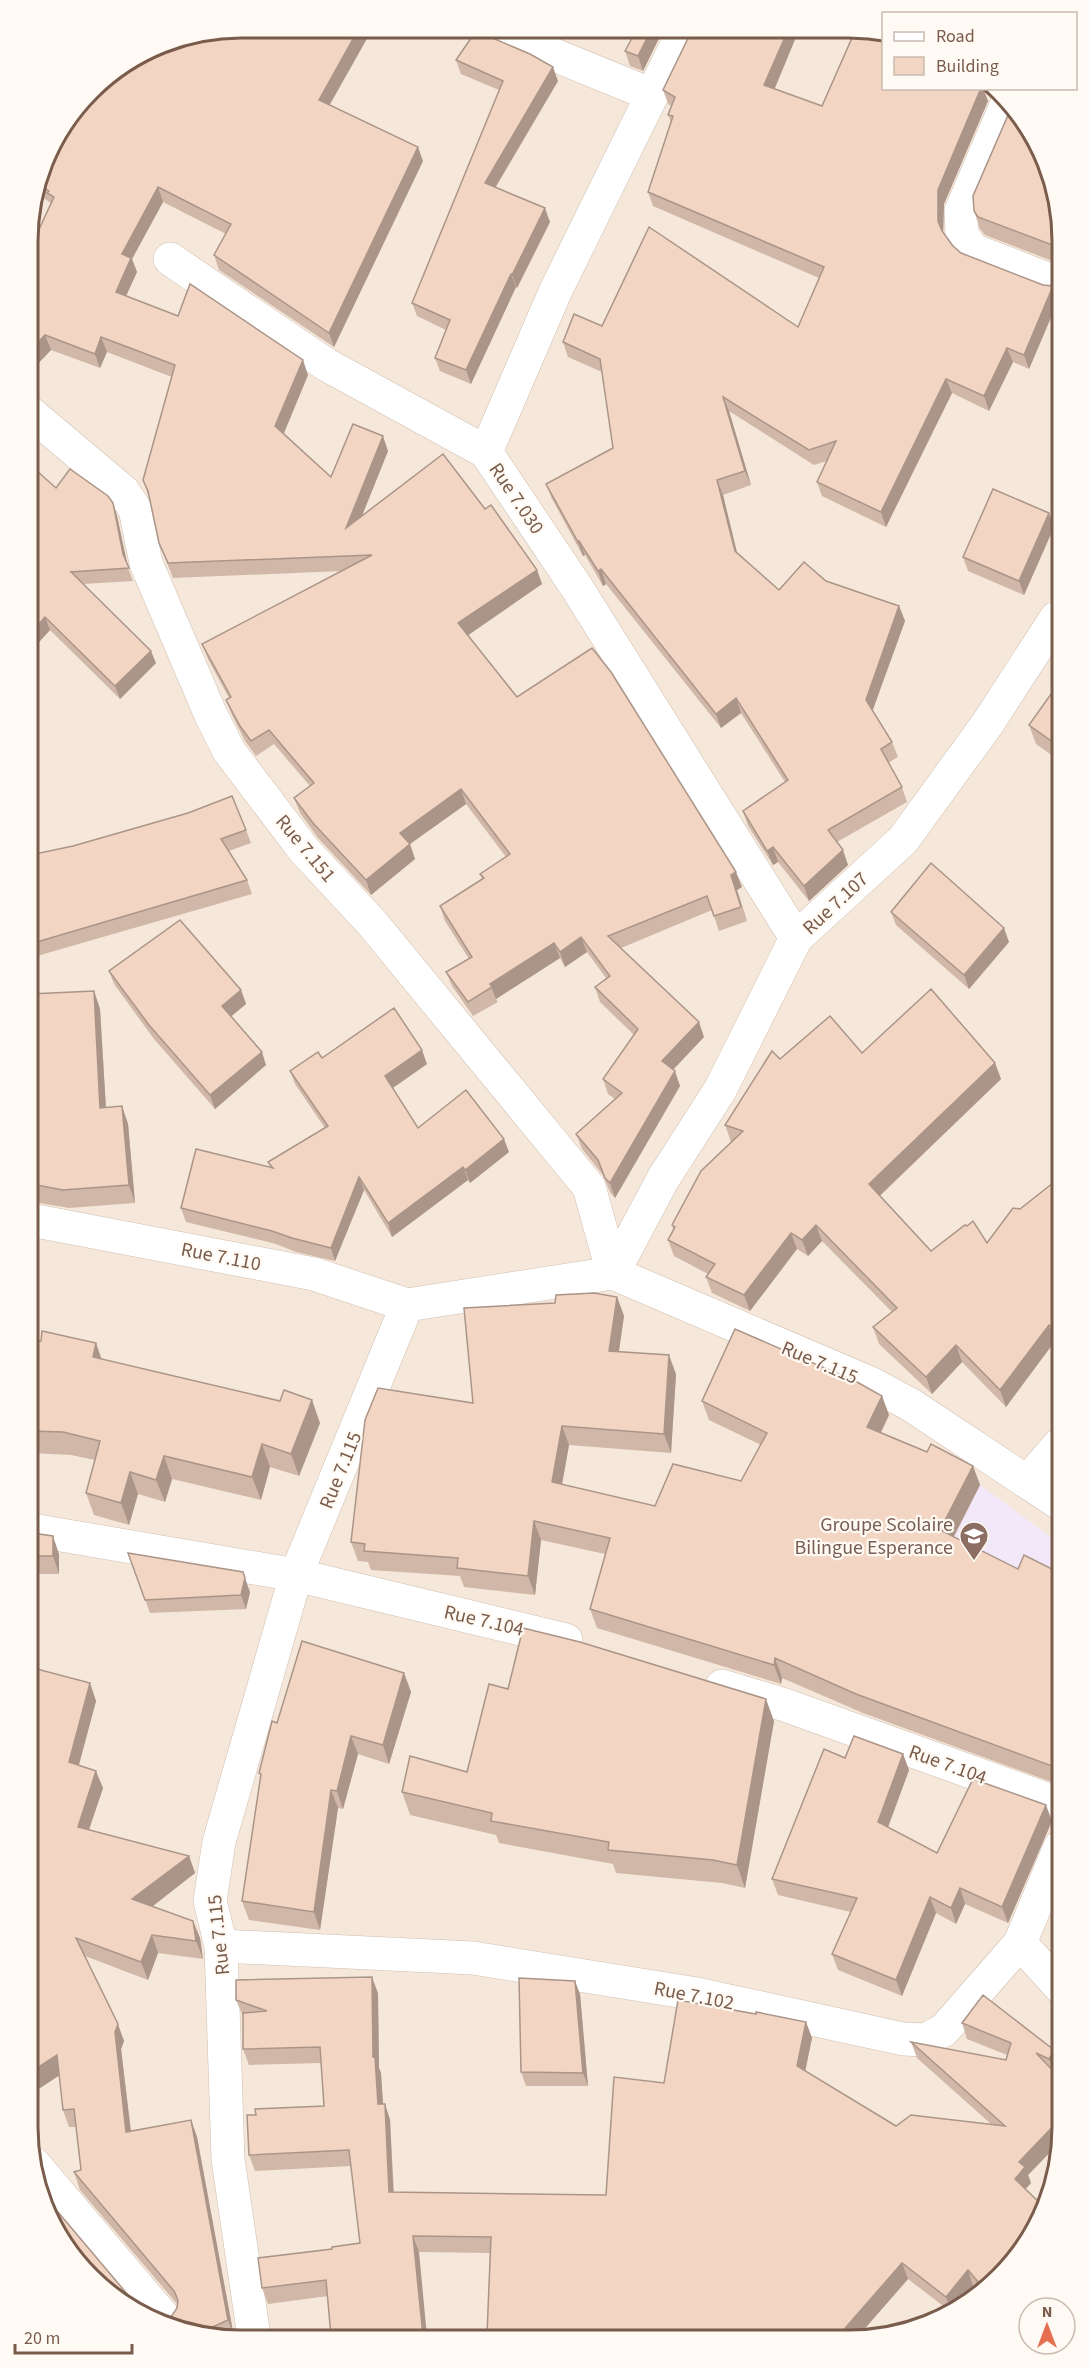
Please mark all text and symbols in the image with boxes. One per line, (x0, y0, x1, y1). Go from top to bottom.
legend (882, 12, 1077, 90)
text: Road (936, 24, 975, 49)
text: Building (936, 54, 999, 79)
street label: Rue 7.030 (482, 457, 550, 540)
street label: Rue 7.151 (269, 809, 342, 889)
street label: Rue 7.107 (797, 866, 875, 942)
street label: Rue 7.110 (178, 1236, 263, 1278)
street label: Rue 7.115 (777, 1334, 862, 1392)
street label: Rue 7.115 (313, 1428, 369, 1513)
place label: Groupe Scolaire Bilingue Esperance (794, 1511, 953, 1562)
school or university icon: Groupe Scolaire Bilingue Esperance (958, 1520, 990, 1562)
street label: Rue 7.104 (441, 1598, 526, 1644)
street label: Rue 7.104 (905, 1738, 991, 1792)
street label: Rue 7.115 (201, 1893, 237, 1977)
street label: Rue 7.102 (651, 1975, 736, 2017)
north arrow (1017, 2296, 1077, 2356)
text: N (1042, 2301, 1052, 2323)
scale bar (15, 2317, 132, 2355)
text: 20 m (24, 2326, 60, 2351)

